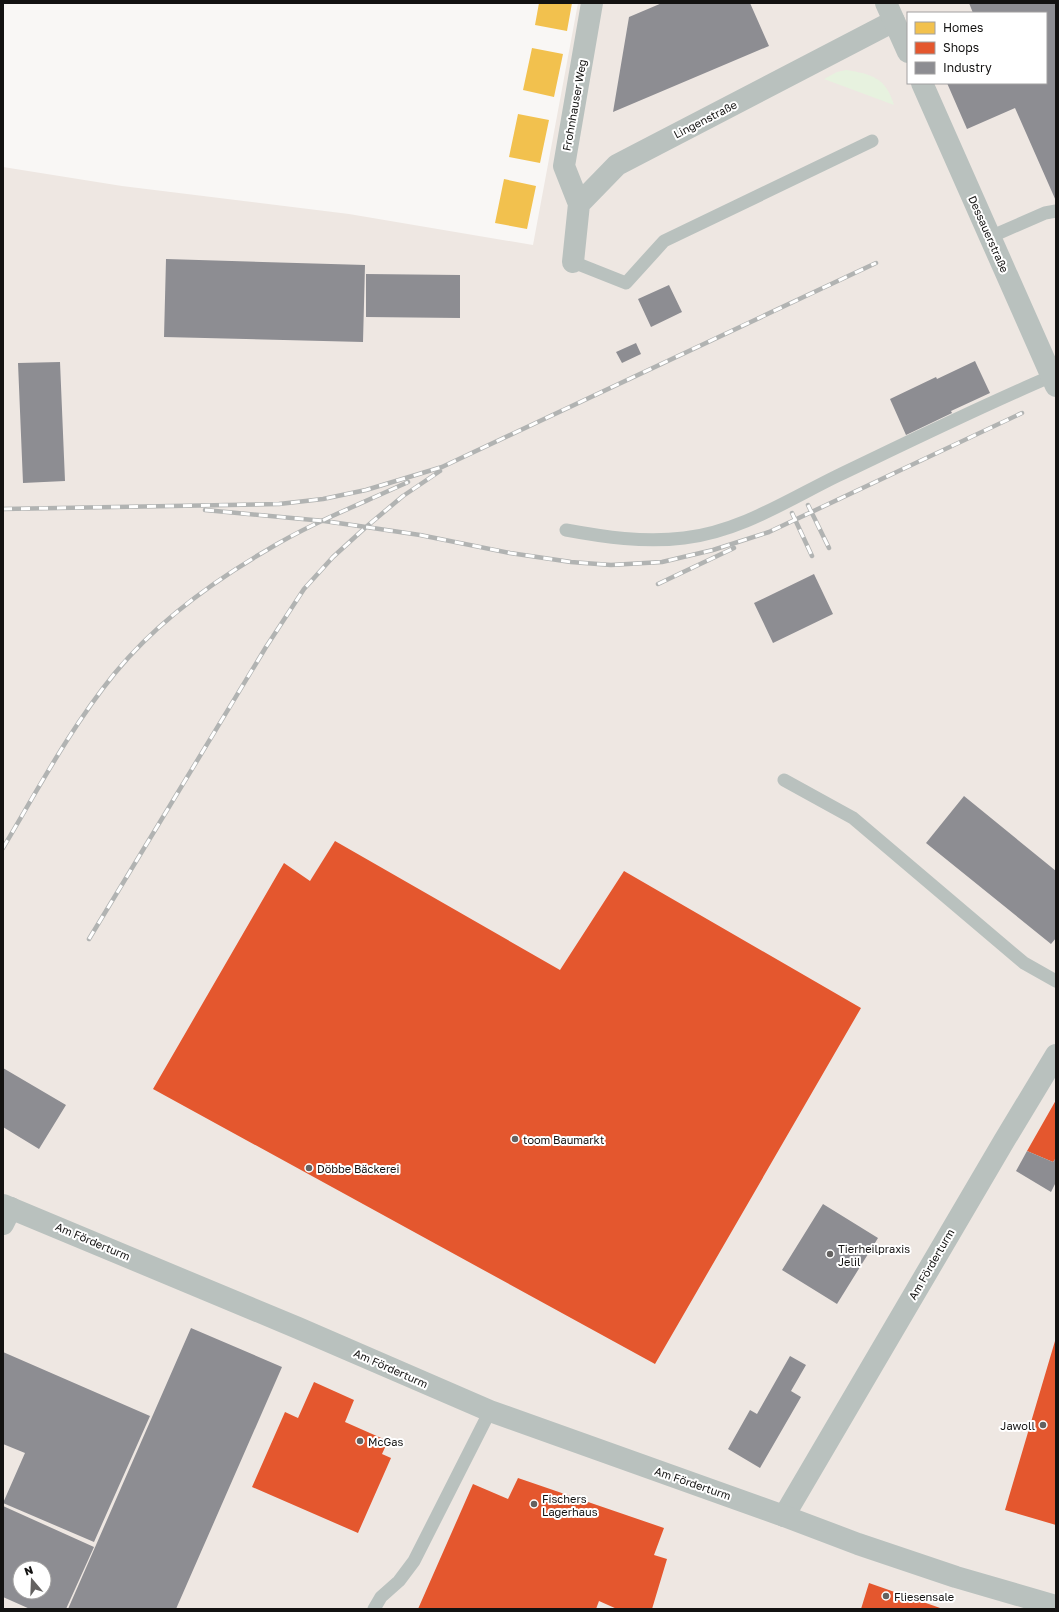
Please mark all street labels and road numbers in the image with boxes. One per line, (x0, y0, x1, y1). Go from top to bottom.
street label: Frohnhauser Weg (560, 58, 588, 152)
street label: Lingenstraße (671, 97, 739, 141)
street label: Dessauerstraße (966, 194, 1012, 274)
street label: Am Förderturm (54, 1219, 132, 1263)
street label: Am Förderturm (905, 1226, 957, 1302)
street label: Am Förderturm (352, 1346, 430, 1390)
street label: Am Förderturm (653, 1464, 733, 1502)

